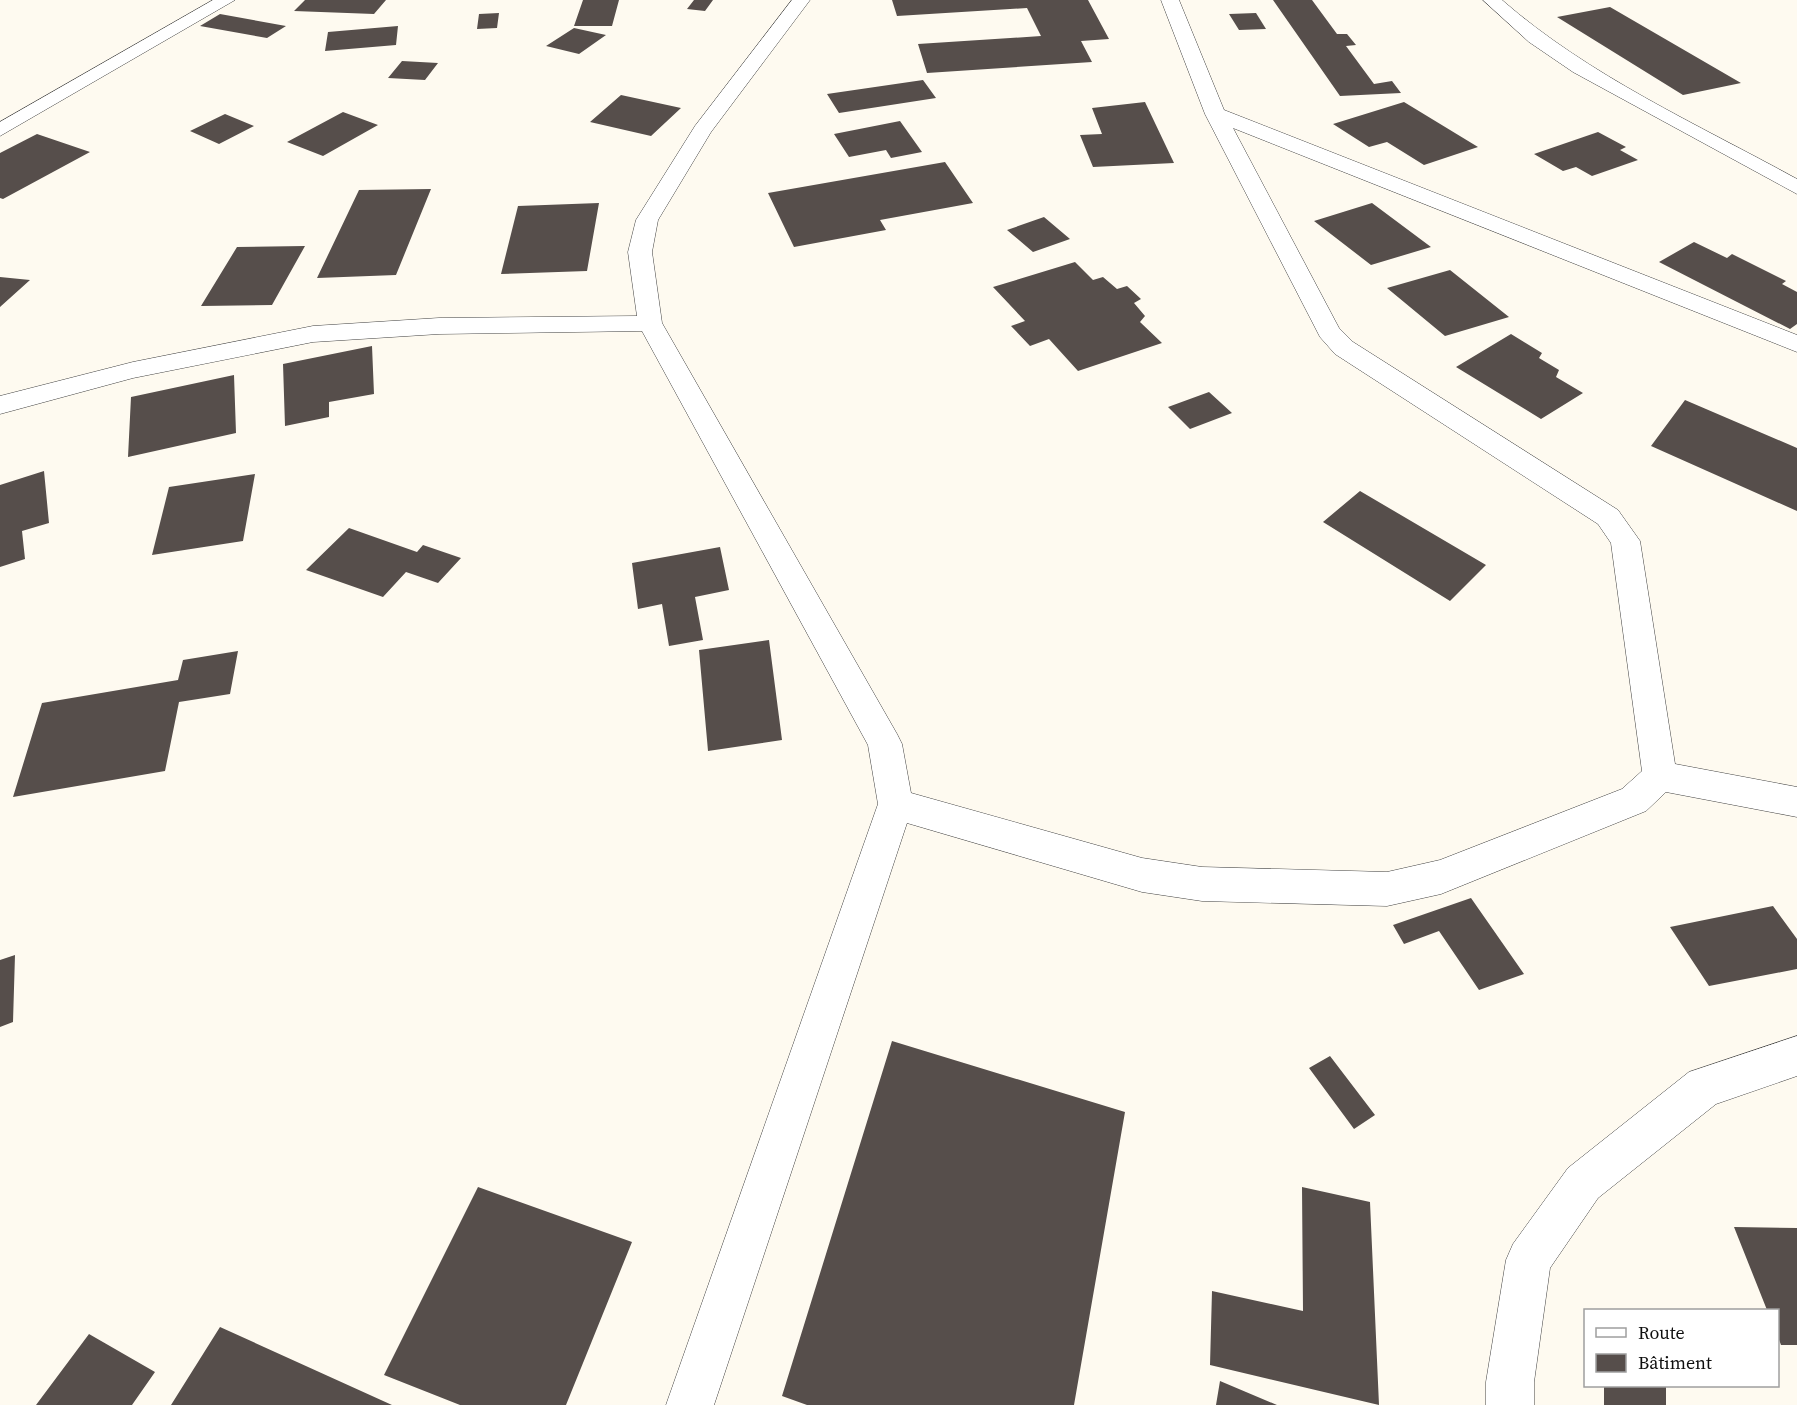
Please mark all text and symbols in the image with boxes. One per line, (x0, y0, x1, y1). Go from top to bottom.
legend (1584, 1309, 1779, 1387)
text: Route (1638, 1320, 1685, 1345)
text: Bâtiment (1638, 1350, 1712, 1375)

